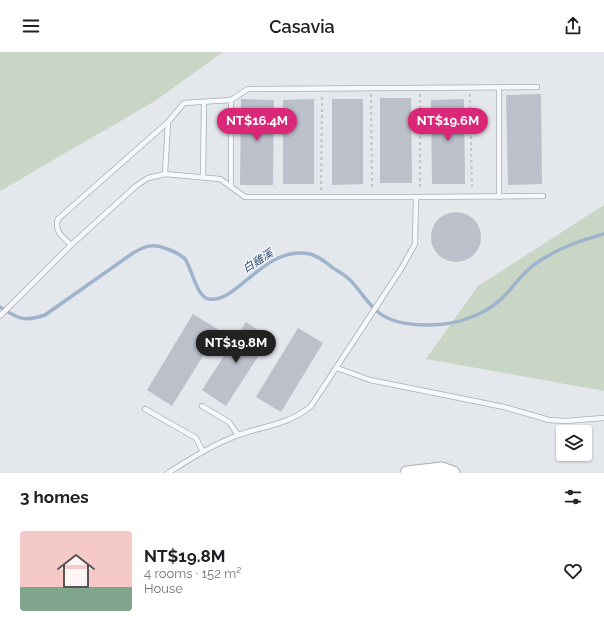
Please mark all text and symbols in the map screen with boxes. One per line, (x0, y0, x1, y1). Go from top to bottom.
icon: menu (20, 15, 42, 37)
icon: share (562, 15, 584, 37)
text: Casavia (269, 16, 335, 37)
pin: NT$16.4M (216, 108, 298, 142)
pin: NT$19.6M (407, 108, 489, 142)
text: NT$16.4M (226, 113, 288, 128)
text: NT$19.6M (417, 113, 479, 128)
water label: 白雞溪 (241, 246, 277, 275)
pin: NT$19.8M (195, 330, 277, 364)
text: NT$19.8M (205, 335, 267, 350)
map controls (556, 425, 592, 461)
button: layers (556, 425, 592, 461)
icon: filters (562, 486, 584, 508)
text: 3 homes (20, 487, 89, 507)
text: NT$19.8M (144, 546, 225, 566)
icon: home (52, 547, 100, 595)
icon: heart (562, 560, 584, 582)
text: 4 rooms · 152 m² (144, 566, 241, 581)
text: House (144, 581, 183, 596)

